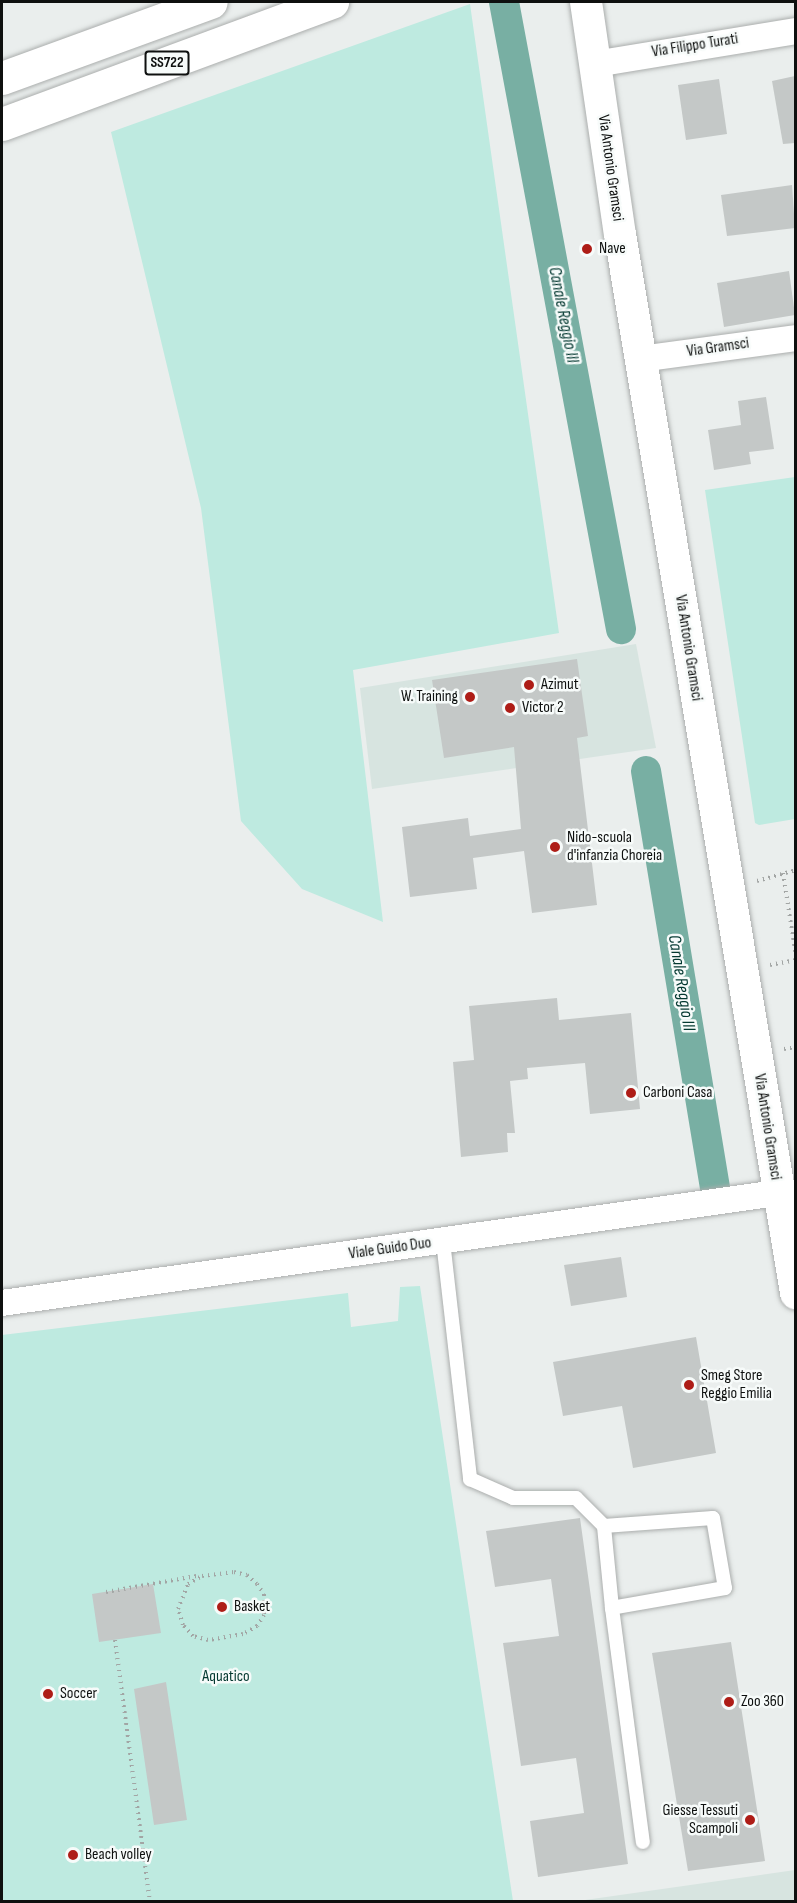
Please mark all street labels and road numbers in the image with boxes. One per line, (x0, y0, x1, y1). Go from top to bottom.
street label: Via Filippo Turati (650, 30, 740, 62)
road number: SS722 (144, 51, 190, 75)
street label: Via Antonio Gramsci (593, 114, 627, 222)
street label: Via Gramsci (686, 334, 750, 362)
street label: Via Antonio Gramsci (670, 594, 706, 702)
street label: Via Antonio Gramsci (749, 1073, 785, 1181)
street label: Viale Guido Duo (348, 1234, 432, 1264)

